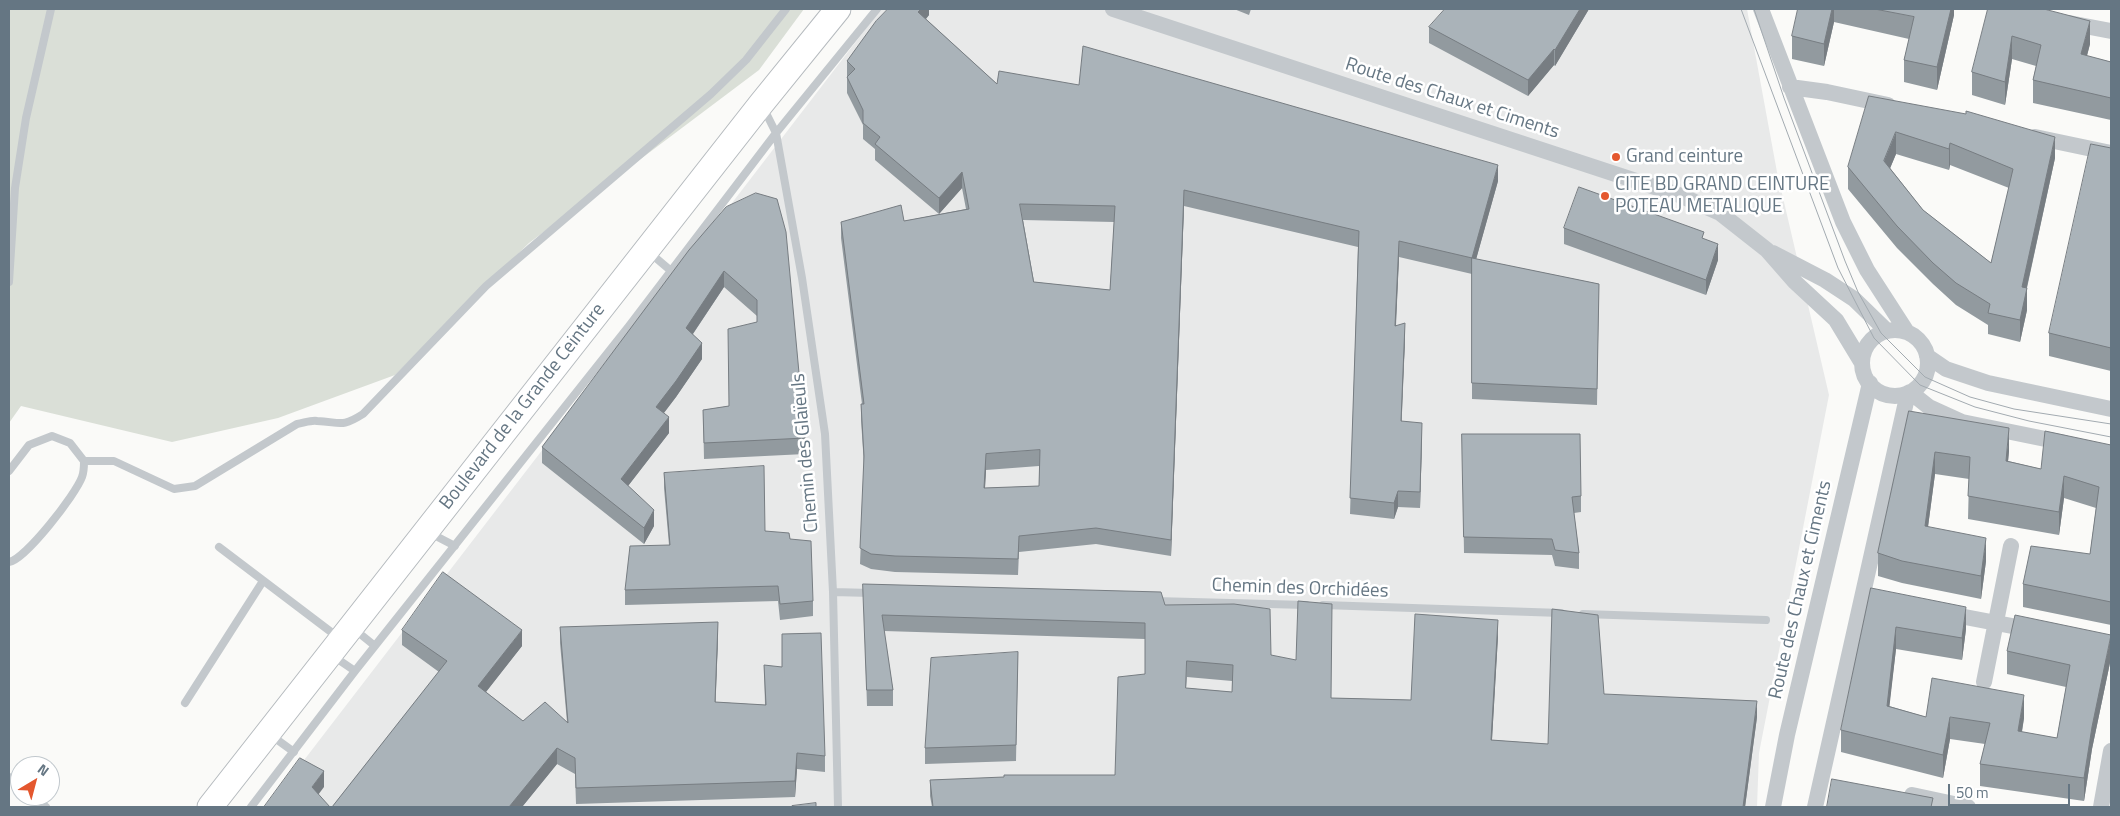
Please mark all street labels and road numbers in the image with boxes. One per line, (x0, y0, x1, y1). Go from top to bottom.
street label: Route des Chaux et Ciments (1342, 54, 1562, 144)
street label: Boulevard de la Grande Ceinture (435, 299, 611, 515)
street label: Chemin des Glaïeuls (788, 372, 824, 534)
street label: Route des Chaux et Ciments (1765, 478, 1837, 702)
street label: Chemin des Orchidées (1211, 575, 1389, 603)

